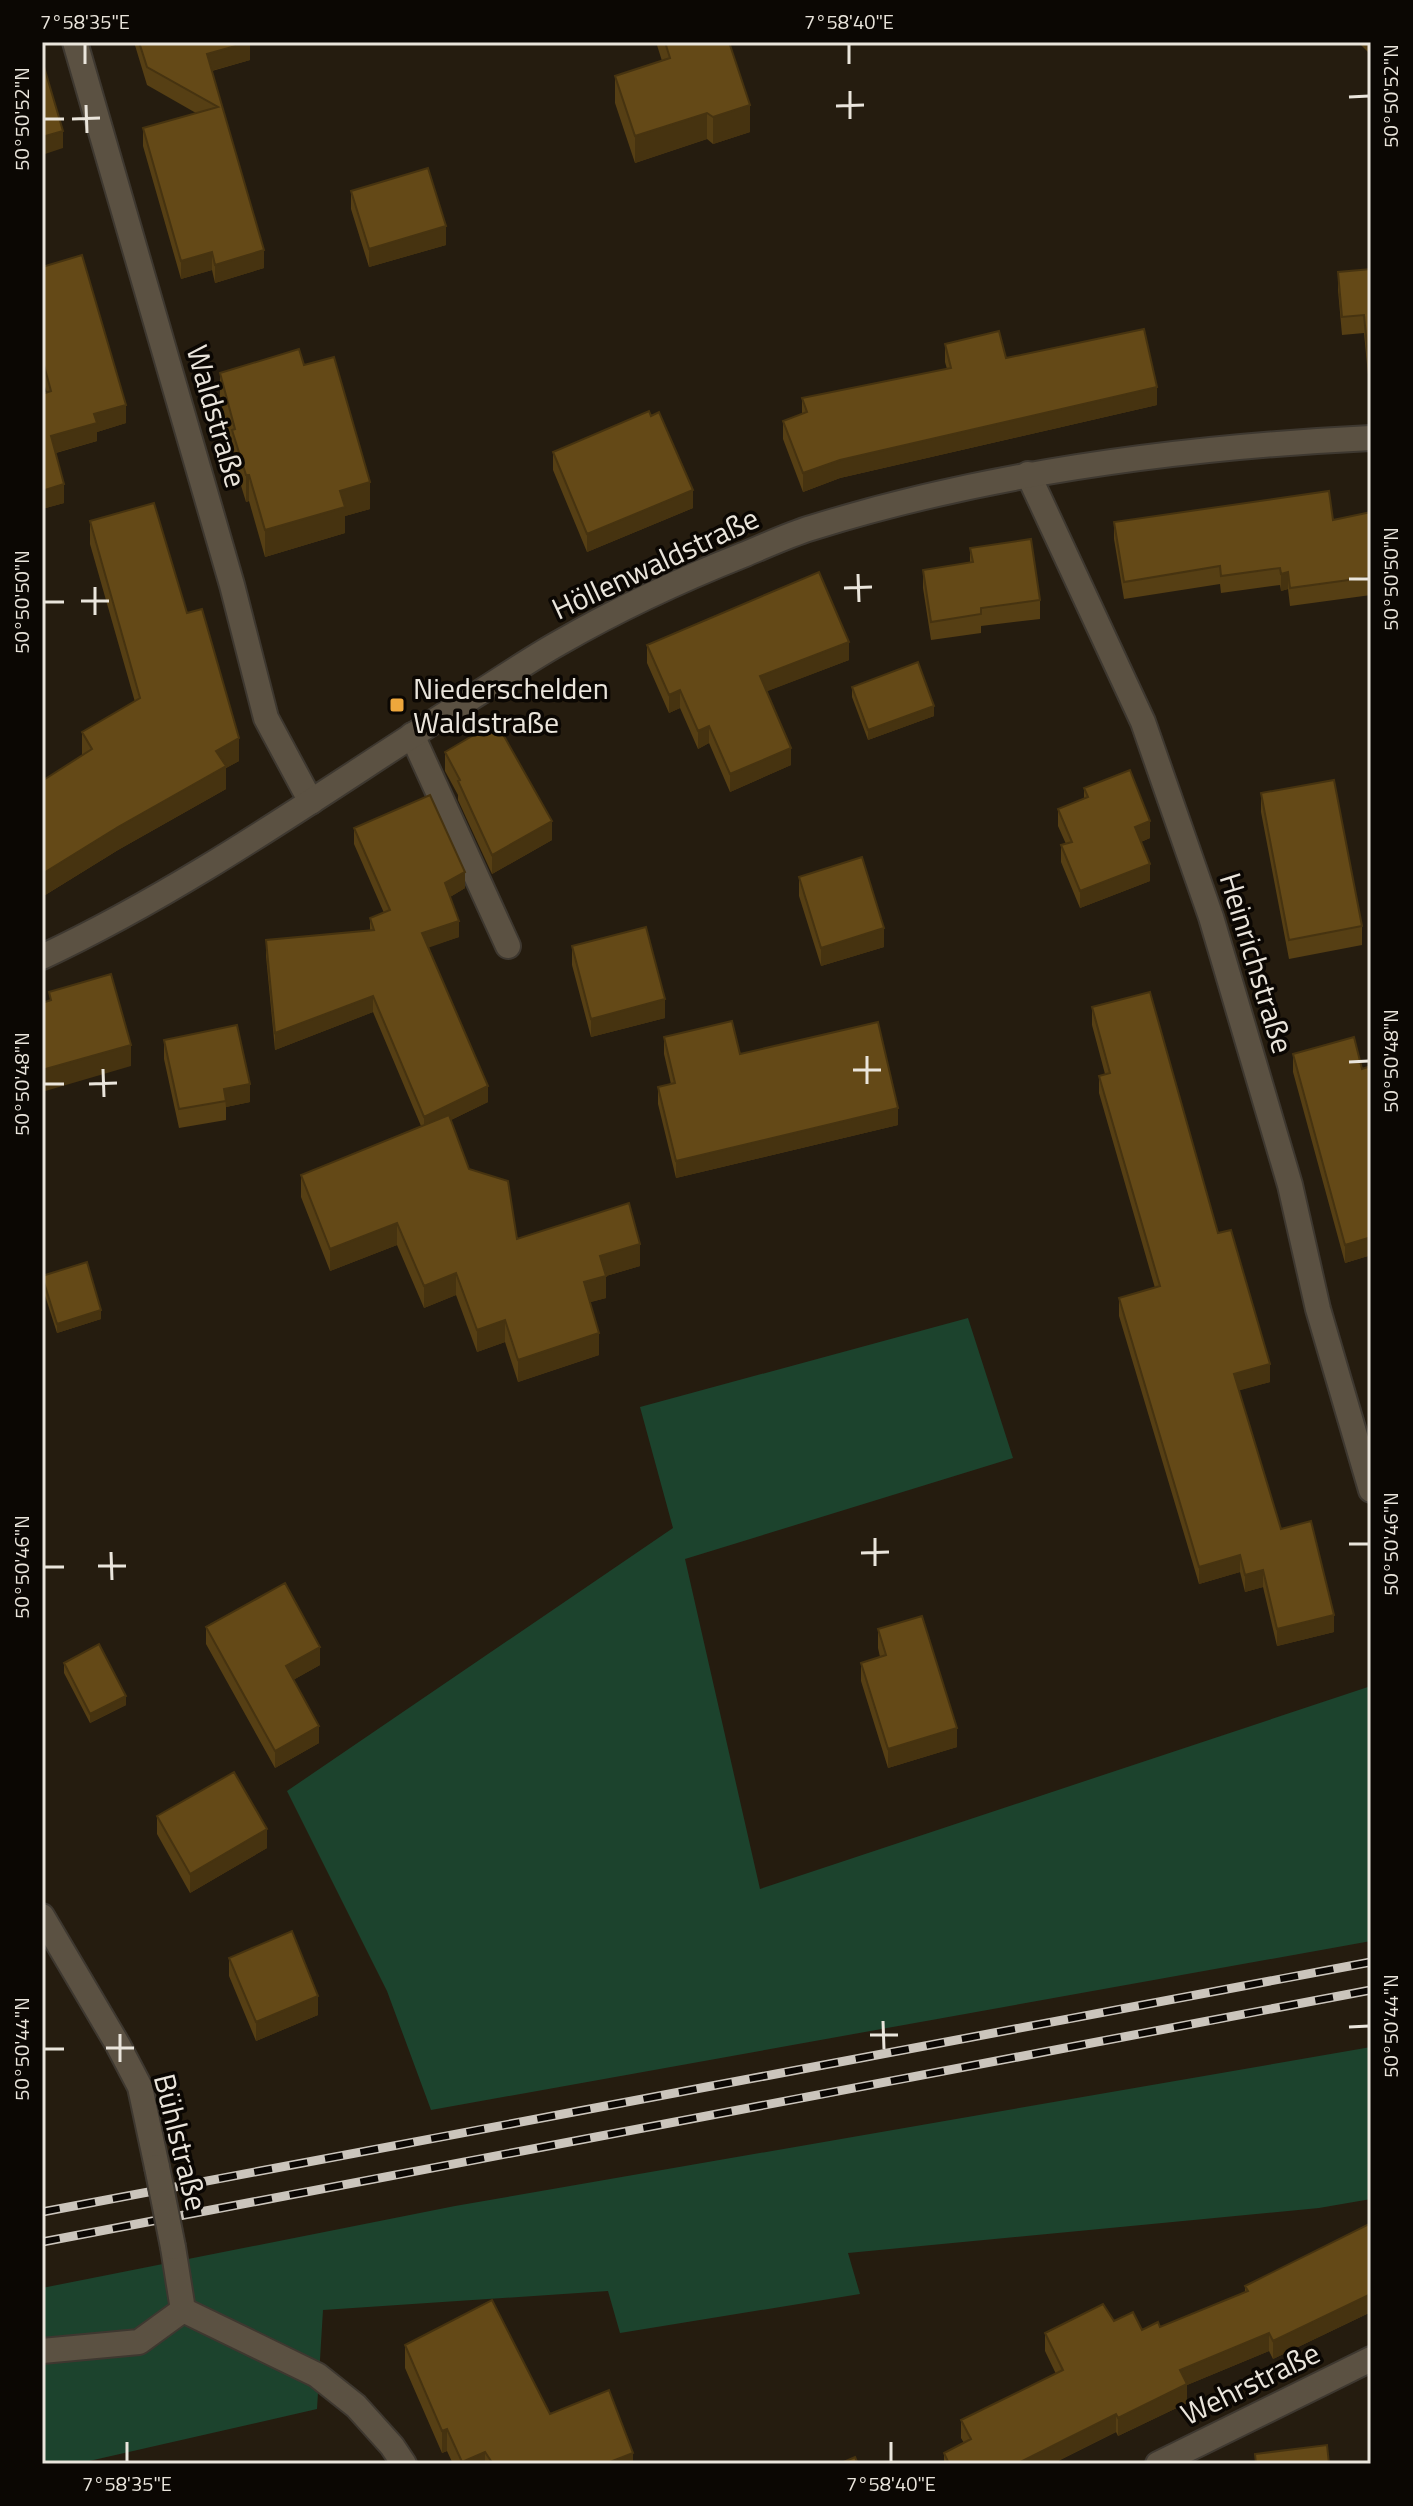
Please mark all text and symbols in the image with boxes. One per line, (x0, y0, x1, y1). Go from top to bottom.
text: 7°58'35"E (40, 6, 130, 37)
text: 7°58'40"E (804, 6, 894, 37)
text: 50°50'52"N (1375, 44, 1406, 148)
text: 50°50'52"N (6, 67, 37, 171)
street label: Waldstraße (175, 339, 259, 493)
street label: Höllenwaldstraße (544, 495, 766, 631)
text: 50°50'50"N (1375, 527, 1406, 631)
text: 50°50'50"N (6, 550, 37, 654)
place label: Niederschelden Waldstraße (413, 665, 609, 745)
marker: Niederschelden Waldstraße (388, 696, 406, 714)
street label: Heinrichstraße (1208, 867, 1306, 1059)
text: 50°50'48"N (1375, 1009, 1406, 1113)
text: 50°50'48"N (6, 1032, 37, 1136)
text: 50°50'46"N (1375, 1492, 1406, 1596)
text: 50°50'46"N (6, 1515, 37, 1619)
text: 50°50'44"N (1375, 1974, 1406, 2078)
text: 50°50'44"N (6, 1997, 37, 2101)
street label: Bühlstraße (142, 2069, 220, 2215)
street label: Wehrstraße (1173, 2329, 1327, 2437)
text: 7°58'35"E (82, 2468, 172, 2499)
text: 7°58'40"E (846, 2468, 936, 2499)

